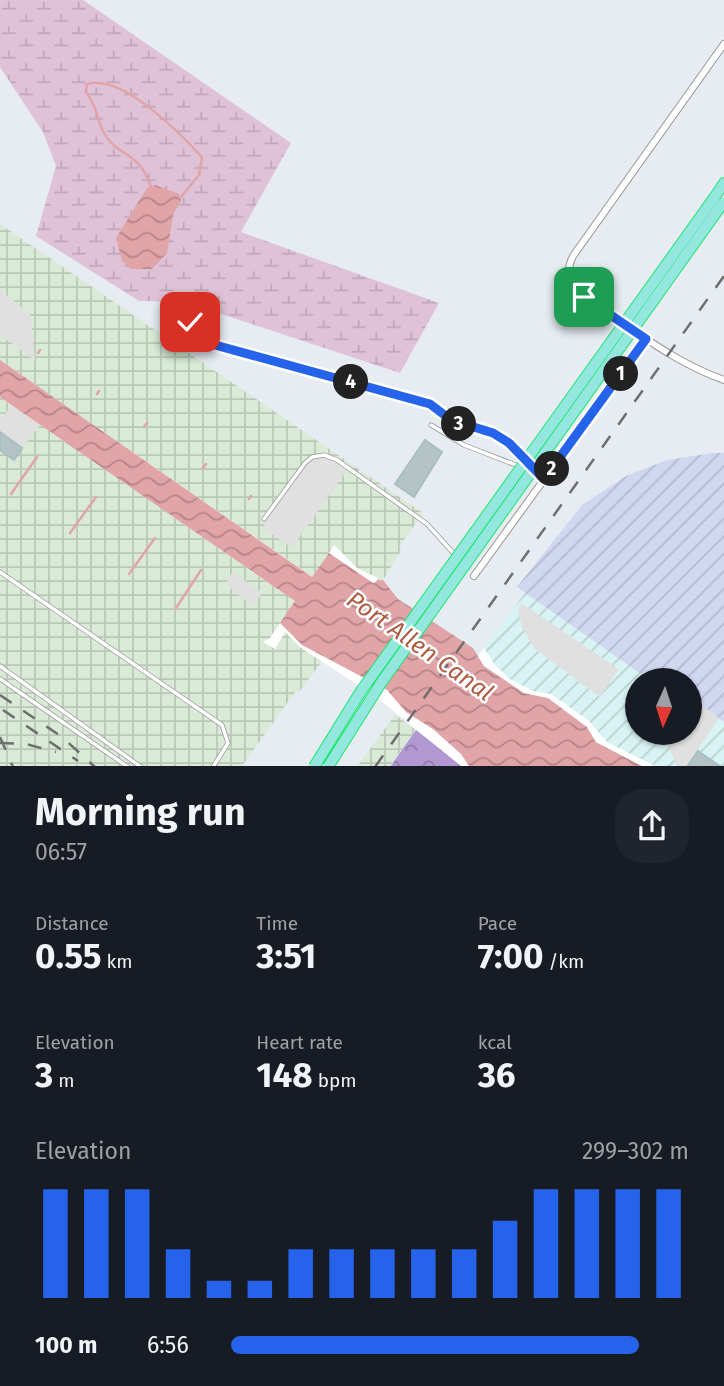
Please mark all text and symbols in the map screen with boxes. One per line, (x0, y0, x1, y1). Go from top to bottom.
pin (554, 267, 614, 327)
icon: arrive (565, 278, 603, 316)
pin (160, 292, 220, 352)
icon: check (171, 303, 209, 341)
pin: 1 (604, 356, 638, 392)
text: 1 (616, 362, 625, 385)
pin: 4 (334, 364, 368, 400)
text: 4 (345, 370, 356, 393)
pin: 3 (442, 406, 476, 442)
text: 3 (454, 412, 463, 435)
pin: 2 (534, 452, 570, 486)
text: 2 (547, 457, 556, 480)
water label: Port Allen Canal (342, 585, 498, 707)
north arrow (625, 668, 702, 746)
map controls (625, 668, 702, 745)
text: Morning run (35, 789, 246, 835)
button: share (615, 789, 689, 863)
text: 06:57 (35, 838, 87, 866)
text: Distance (35, 912, 109, 935)
text: Time (256, 912, 298, 935)
text: Pace (478, 912, 517, 935)
text: 0.55 (35, 935, 102, 977)
text: 3:51 (256, 935, 316, 977)
text: 7:00 (478, 935, 543, 977)
text: km (102, 950, 133, 973)
text: /km (543, 950, 584, 973)
text: Elevation (35, 1031, 115, 1054)
text: Heart rate (256, 1031, 343, 1054)
text: kcal (478, 1031, 512, 1054)
text: 3 (35, 1054, 53, 1096)
text: 148 (256, 1054, 313, 1096)
text: 36 (478, 1054, 516, 1096)
text: m (53, 1069, 75, 1092)
text: bpm (313, 1069, 357, 1092)
text: Elevation (35, 1137, 131, 1165)
text: 299–302 m (582, 1137, 689, 1165)
text: 100 m (35, 1331, 97, 1359)
text: 6:56 (147, 1331, 189, 1359)

